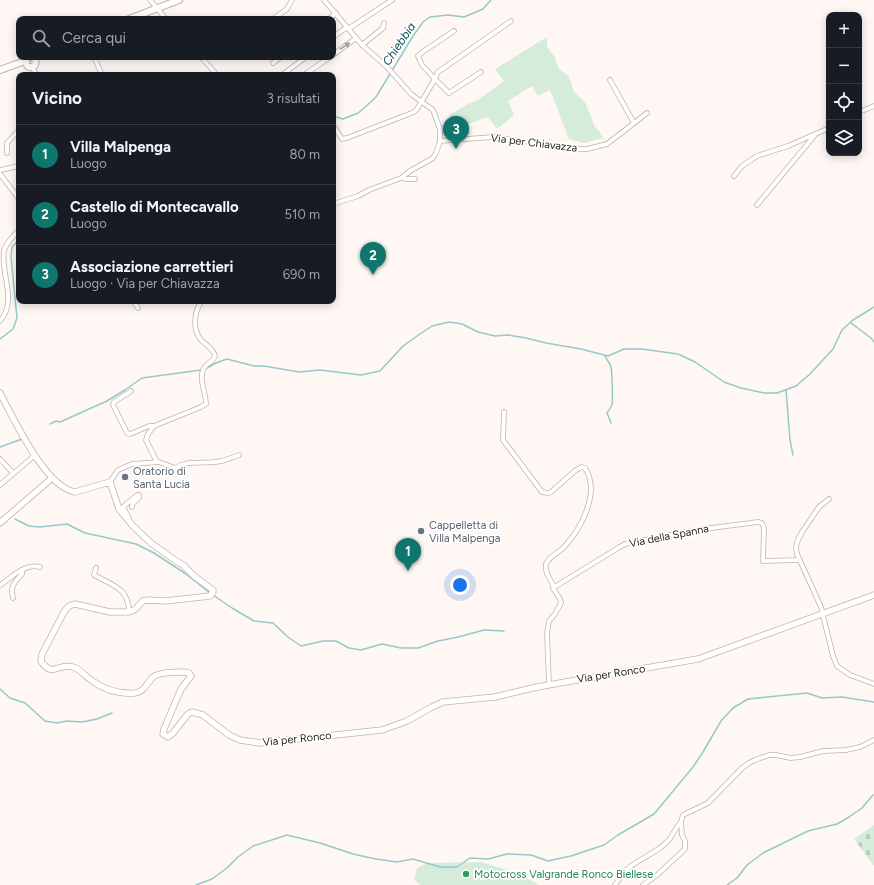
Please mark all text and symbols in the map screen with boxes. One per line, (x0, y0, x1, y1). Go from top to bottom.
map controls (826, 12, 862, 156)
button: + (826, 12, 862, 48)
search box (16, 16, 336, 60)
water label: Chiebbia (380, 20, 418, 68)
icon: search (30, 27, 52, 49)
text: Cerca qui (62, 29, 126, 47)
one-way arrow (339, 42, 350, 51)
button: − (826, 48, 862, 84)
button: locate (826, 84, 862, 120)
text: Vicino (32, 88, 82, 108)
text: 3 risultati (267, 91, 320, 106)
pin: 3 (443, 116, 469, 149)
button: layers (826, 120, 862, 156)
street label: Via per Chiavazza (490, 131, 578, 155)
text: Villa Malpenga (70, 138, 171, 156)
text: 1 (42, 147, 48, 162)
text: 80 m (289, 147, 320, 162)
text: Luogo (70, 156, 107, 171)
text: Castello di Montecavallo (70, 198, 239, 216)
text: 2 (41, 207, 49, 222)
text: 510 m (285, 207, 320, 222)
text: Luogo (70, 216, 107, 231)
pin: 2 (360, 242, 386, 275)
text: Associazione carrettieri (70, 258, 233, 276)
text: 3 (41, 267, 49, 282)
text: 690 m (283, 267, 320, 282)
text: Luogo · Via per Chiavazza (70, 276, 220, 291)
place label: Oratorio di Santa Lucia (133, 465, 190, 491)
marker: Oratorio di Santa Lucia (120, 472, 130, 482)
place label: Cappelletta di Villa Malpenga (429, 519, 500, 545)
street label: Via della Spanna (628, 522, 710, 550)
marker: Cappelletta di Villa Malpenga (416, 526, 426, 536)
pin: 1 (395, 538, 421, 571)
your location (450, 575, 470, 595)
street label: Via per Ronco (576, 662, 646, 686)
street label: Via per Ronco (262, 729, 332, 749)
place label: Motocross Valgrande Ronco Biellese (474, 868, 653, 881)
marker: Motocross Valgrande Ronco Biellese (461, 869, 471, 879)

